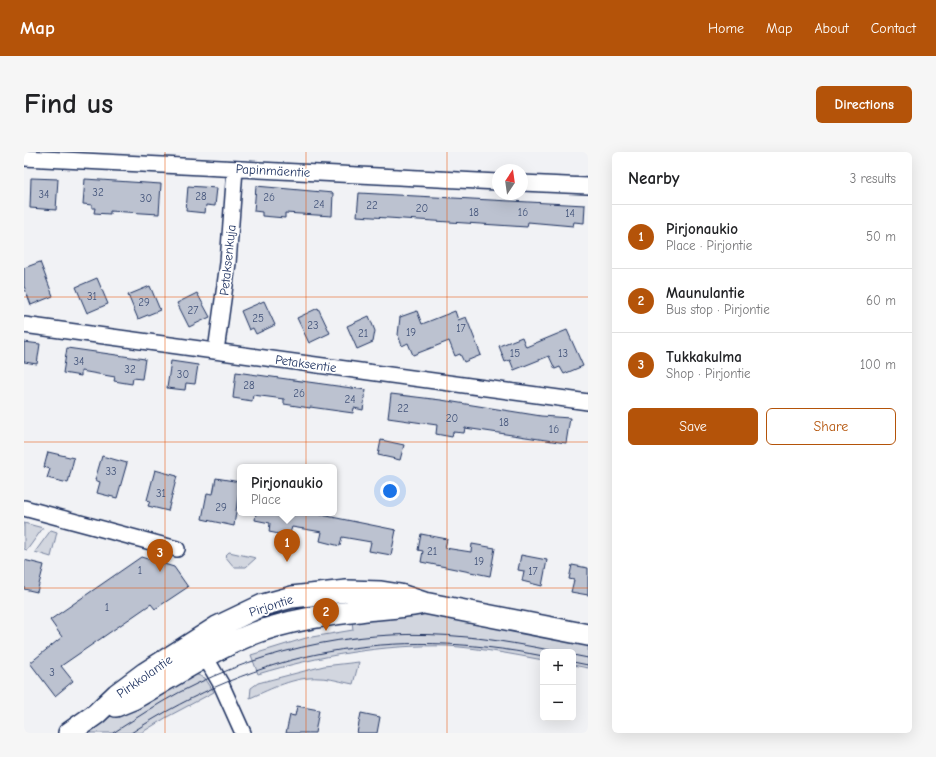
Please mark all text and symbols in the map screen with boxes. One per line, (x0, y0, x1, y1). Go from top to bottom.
text: Map (20, 17, 55, 39)
text: Home (708, 20, 744, 37)
text: Map (766, 20, 792, 37)
text: About (814, 20, 849, 37)
text: Contact (871, 20, 916, 37)
button: Directions (816, 86, 912, 123)
text: Find us (24, 88, 113, 120)
street label: Papinmäentie (235, 161, 311, 180)
north arrow (492, 164, 528, 200)
text: Nearby (628, 169, 679, 188)
text: 3 results (850, 171, 896, 186)
house number: 32 (92, 186, 104, 199)
house number: 34 (39, 188, 49, 201)
house number: 28 (195, 190, 207, 203)
house number: 26 (263, 191, 275, 204)
house number: 30 (140, 192, 152, 205)
house number: 24 (313, 198, 325, 211)
house number: 22 (366, 199, 378, 212)
house number: 20 (416, 202, 428, 215)
house number: 18 (469, 206, 479, 219)
house number: 16 (518, 206, 528, 219)
house number: 14 (565, 207, 575, 220)
text: Pirjonaukio (666, 220, 738, 238)
street label: Petaksenkuja (216, 224, 239, 296)
text: 1 (638, 229, 644, 244)
text: 50 m (866, 229, 896, 244)
text: Place · Pirjontie (666, 238, 752, 253)
text: Maunulantie (666, 284, 745, 302)
house number: 31 (87, 290, 97, 303)
text: 2 (638, 293, 644, 308)
text: 60 m (866, 293, 896, 308)
house number: 29 (138, 296, 150, 309)
text: Bus stop · Pirjontie (666, 302, 770, 317)
house number: 27 (188, 304, 198, 317)
house number: 25 (252, 312, 264, 325)
house number: 23 (307, 319, 319, 332)
house number: 17 (456, 322, 466, 335)
house number: 19 (406, 326, 416, 339)
house number: 21 (358, 327, 368, 340)
house number: 15 (510, 347, 520, 360)
house number: 13 (558, 347, 568, 360)
text: Tukkakulma (666, 348, 742, 366)
street label: Petaksentie (274, 352, 338, 375)
house number: 34 (74, 355, 84, 368)
text: 3 (638, 357, 644, 372)
text: 100 m (860, 357, 896, 372)
house number: 32 (124, 363, 136, 376)
text: Shop · Pirjontie (666, 366, 751, 381)
house number: 30 (177, 368, 189, 381)
house number: 28 (243, 379, 255, 392)
house number: 26 (293, 387, 305, 400)
house number: 24 (344, 393, 356, 406)
house number: 22 (397, 402, 409, 415)
button: Save (628, 408, 758, 445)
button: Share (766, 408, 896, 445)
house number: 20 (446, 412, 458, 425)
house number: 18 (499, 416, 509, 429)
house number: 16 (549, 423, 559, 436)
popup (237, 464, 337, 516)
house number: 33 (105, 465, 117, 478)
text: Pirjonaukio (251, 474, 323, 492)
your location (380, 481, 400, 501)
house number: 31 (156, 487, 166, 500)
text: Place (251, 492, 281, 507)
house number: 29 (215, 501, 227, 514)
pin: 1 (274, 529, 300, 562)
pin: 3 (147, 539, 173, 572)
house number: 21 (427, 545, 437, 558)
house number: 19 (474, 555, 484, 568)
house number: 1 (138, 564, 142, 577)
house number: 17 (528, 565, 538, 578)
street label: Pirjontie (247, 591, 296, 620)
pin: 2 (313, 598, 339, 631)
house number: 1 (105, 601, 109, 614)
map controls (540, 649, 576, 721)
button: + (540, 649, 576, 685)
street label: Pirkkolantie (114, 651, 175, 701)
house number: 3 (49, 666, 55, 679)
button: − (540, 685, 576, 721)

